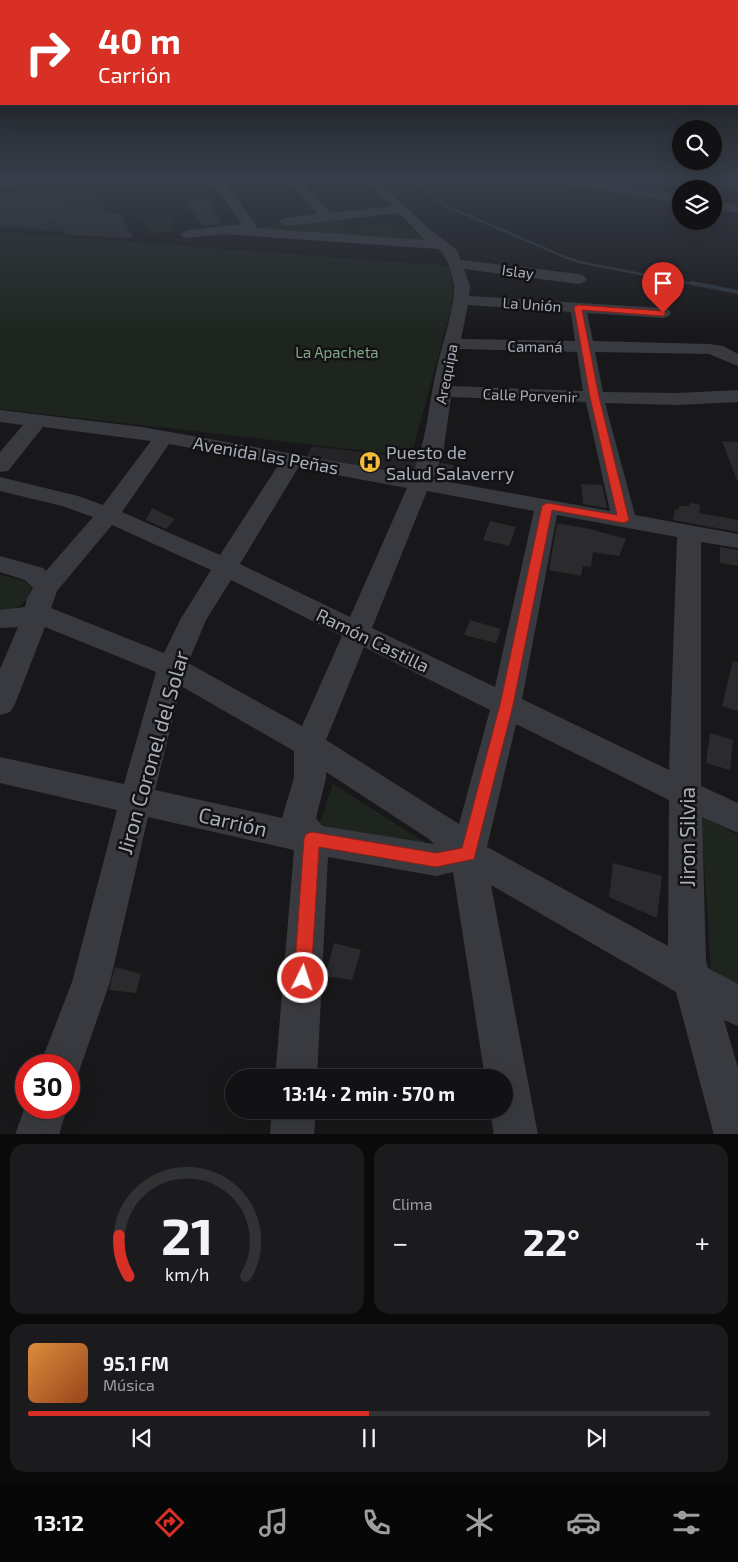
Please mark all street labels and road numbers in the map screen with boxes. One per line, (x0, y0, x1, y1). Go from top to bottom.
street label: Islay (501, 260, 535, 282)
street label: La Unión (502, 293, 562, 315)
street label: Camaná (507, 337, 563, 355)
street label: Arequipa (431, 342, 461, 406)
street label: Calle Porvenir (482, 384, 578, 406)
street label: Avenida las Peñas (192, 431, 340, 479)
street label: Ramón Castilla (313, 603, 433, 677)
street label: Jiron Coronel del Solar (111, 647, 193, 857)
street label: Jiron Silvia (674, 787, 699, 887)
street label: Carrión (196, 801, 270, 841)

